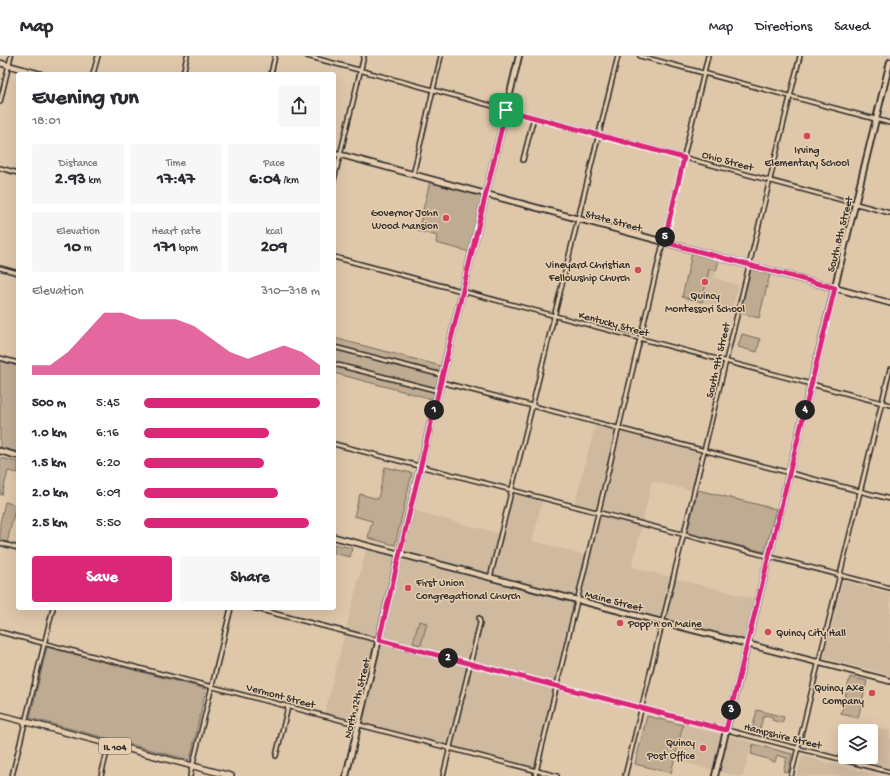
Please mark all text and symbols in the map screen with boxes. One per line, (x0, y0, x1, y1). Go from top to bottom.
text: Map (20, 16, 53, 39)
text: Map (709, 19, 733, 36)
text: Directions (755, 19, 812, 36)
text: Saved (834, 19, 870, 36)
button: share (278, 85, 320, 127)
text: Evening run (32, 86, 139, 112)
pin (489, 93, 523, 127)
icon: arrive (495, 99, 517, 121)
text: 18:01 (32, 114, 61, 129)
marker: Irving Elementary School (802, 131, 812, 141)
place label: Irving Elementary School (765, 145, 850, 170)
street label: Ohio Street (701, 149, 756, 175)
text: Distance (59, 158, 97, 170)
text: Time (166, 158, 186, 170)
text: Pace (263, 158, 285, 170)
text: 2.93 (55, 170, 86, 190)
text: 17:47 (157, 170, 195, 190)
text: 6:04 (249, 170, 281, 190)
text: km (86, 175, 101, 187)
text: /km (281, 175, 299, 187)
street label: South 8th Street (826, 194, 856, 273)
place label: Governor John Wood Mansion (371, 208, 439, 233)
street label: State Street (584, 209, 644, 236)
marker: Governor John Wood Mansion (441, 213, 451, 223)
text: Elevation (56, 226, 100, 238)
text: Heart rate (151, 226, 201, 238)
text: kcal (265, 226, 283, 238)
pin: 5 (655, 227, 675, 247)
text: 5 (662, 231, 668, 243)
text: 10 (65, 238, 81, 258)
text: 171 (154, 238, 176, 258)
text: 209 (261, 238, 287, 258)
text: m (81, 243, 91, 255)
text: bpm (176, 243, 198, 255)
place label: Vineyard Christian Fellowship Church (545, 260, 631, 285)
marker: Vineyard Christian Fellowship Church (633, 265, 643, 275)
marker: Quincy Montessori School (700, 277, 710, 287)
text: Elevation (32, 284, 84, 299)
text: 310–318 m (261, 284, 320, 299)
place label: Quincy Montessori School (665, 291, 746, 316)
street label: Kentucky Street (577, 310, 652, 341)
street label: South 9th Street (704, 320, 734, 399)
text: 500 m (32, 396, 66, 411)
text: 5:45 (96, 396, 120, 411)
pin: 1 (424, 400, 444, 420)
pin: 4 (795, 400, 815, 420)
text: 1 (432, 404, 436, 416)
text: 4 (802, 404, 808, 416)
text: 1.0 km (32, 426, 67, 441)
text: 6:16 (96, 426, 119, 441)
text: 1.5 km (32, 456, 66, 471)
text: 6:20 (96, 456, 120, 471)
text: 2.0 km (32, 486, 68, 501)
text: 6:09 (96, 486, 121, 501)
text: 2.5 km (32, 516, 67, 531)
text: 5:50 (96, 516, 121, 531)
button: Save (32, 556, 172, 602)
button: Share (180, 556, 320, 602)
place label: First Union Congregational Church (415, 578, 521, 603)
marker: First Union Congregational Church (403, 583, 413, 593)
street label: Maine Street (583, 589, 645, 615)
marker: Popp'n on Maine (615, 618, 625, 628)
place label: Popp'n on Maine (627, 619, 702, 631)
marker: Quincy City Hall (763, 627, 773, 637)
place label: Quincy City Hall (776, 628, 847, 640)
pin: 2 (438, 648, 458, 668)
text: 2 (445, 652, 451, 664)
street label: North 12th Street (342, 656, 374, 740)
street label: Vermont Street (244, 682, 318, 712)
place label: Quincy Axe Company (814, 683, 865, 708)
marker: Quincy Axe Company (867, 688, 877, 698)
pin: 3 (721, 700, 741, 720)
text: 3 (728, 704, 734, 716)
street label: Hampshire Street (743, 722, 824, 753)
map controls (838, 724, 878, 764)
button: layers (838, 724, 878, 764)
road number: IL 104 (99, 738, 131, 754)
place label: Quincy Post Office (646, 738, 696, 763)
marker: Quincy Post Office (698, 743, 708, 753)

